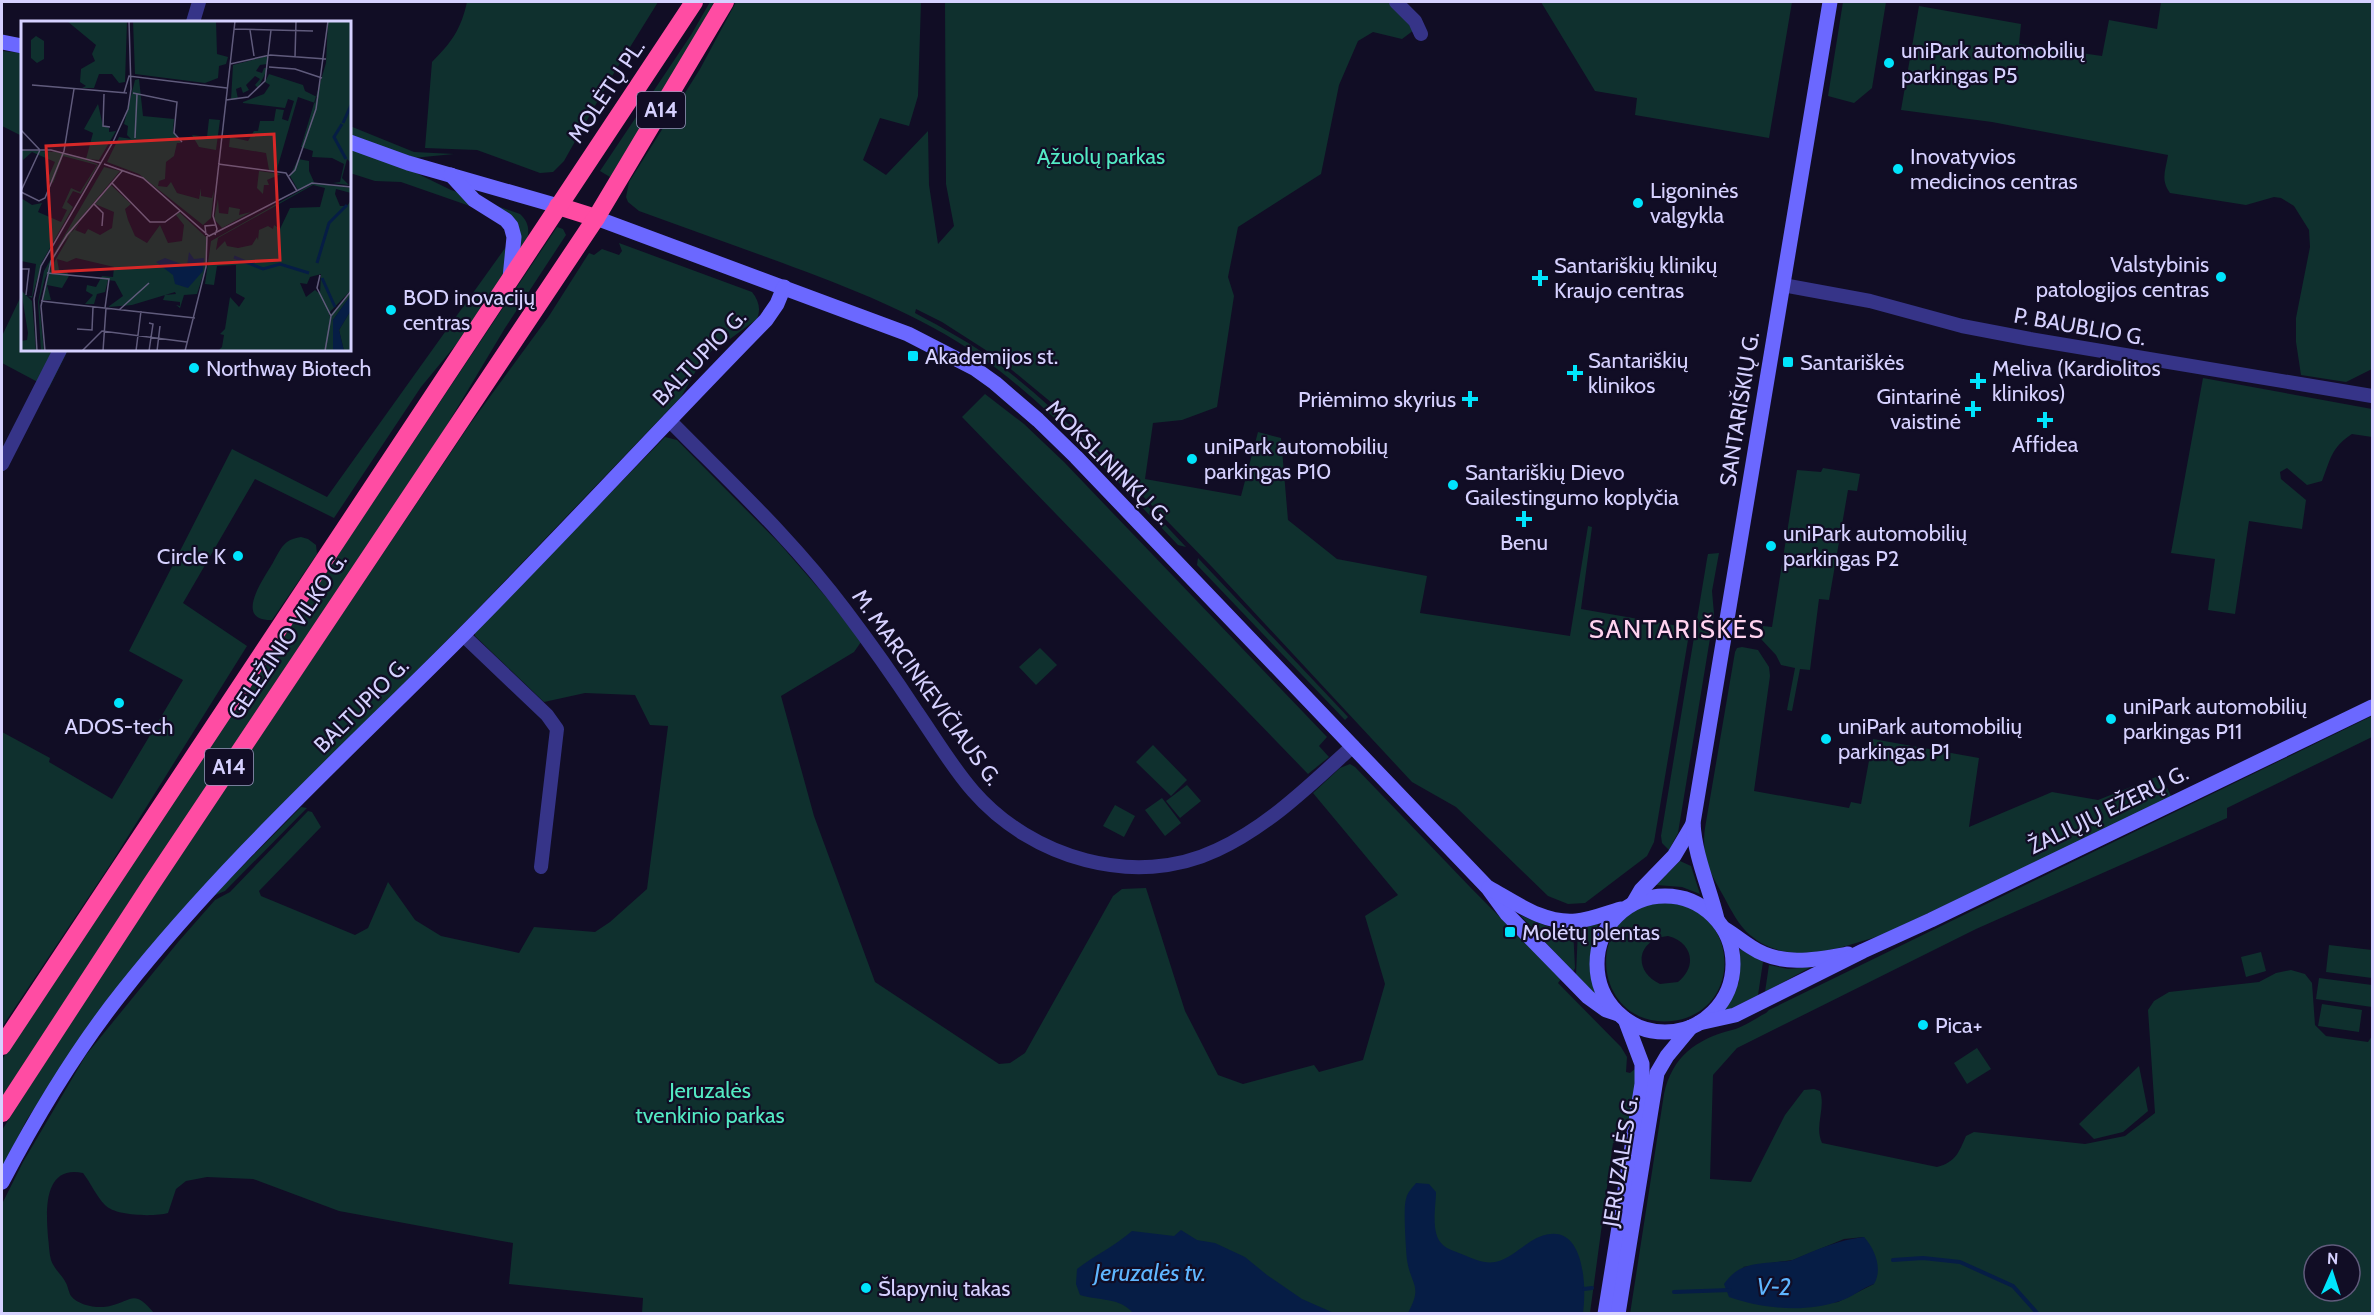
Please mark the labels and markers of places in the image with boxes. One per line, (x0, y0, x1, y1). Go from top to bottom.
place label: uniPark automobilių parkingas P5 (1901, 37, 2085, 89)
marker: uniPark automobilių parkingas P5 (1882, 56, 1896, 70)
place label: Inovatyvios medicinos centras (1910, 143, 2078, 195)
marker: Inovatyvios medicinos centras (1891, 162, 1905, 176)
place label: Ligoninės valgykla (1650, 177, 1738, 229)
marker: Ligoninės valgykla (1631, 196, 1645, 210)
place label: Valstybinis patologijos centras (2036, 251, 2209, 303)
place label: Santariškių klinikų Kraujo centras (1554, 252, 1718, 304)
marker: Santariškių klinikų Kraujo centras (1531, 269, 1549, 287)
marker: Valstybinis patologijos centras (2214, 270, 2228, 284)
place label: BOD inovacijų centras (403, 284, 535, 336)
marker: BOD inovacijų centras (384, 303, 398, 317)
place label: Akademijos st. (925, 343, 1058, 370)
place label: Santariškių klinikos (1588, 347, 1689, 399)
marker: Akademijos st. (906, 349, 920, 363)
place label: Santariškės (1800, 349, 1904, 376)
place label: Northway Biotech (206, 355, 372, 382)
marker: Santariškės (1781, 355, 1795, 369)
place label: Meliva (Kardiolitos klinikos) (1992, 355, 2161, 407)
marker: Northway Biotech (187, 361, 201, 375)
marker: Santariškių klinikos (1566, 364, 1584, 382)
marker: Meliva (Kardiolitos klinikos) (1969, 372, 1987, 390)
place label: Gintarinė vaistinė (1876, 383, 1961, 435)
place label: Priėmimo skyrius (1298, 386, 1456, 413)
marker: Priėmimo skyrius (1461, 390, 1479, 408)
marker: Gintarinė vaistinė (1966, 402, 1980, 416)
marker: Affidea (2036, 411, 2054, 429)
place label: Affidea (2012, 431, 2079, 458)
place label: uniPark automobilių parkingas P10 (1204, 433, 1388, 485)
marker: uniPark automobilių parkingas P10 (1185, 452, 1199, 466)
place label: Santariškių Dievo Gailestingumo koplyčia (1465, 459, 1679, 511)
marker: Santariškių Dievo Gailestingumo koplyčia (1446, 478, 1460, 492)
marker: Benu (1517, 512, 1531, 526)
place label: uniPark automobilių parkingas P2 (1783, 520, 1967, 572)
place label: Benu (1500, 529, 1548, 556)
marker: uniPark automobilių parkingas P2 (1764, 539, 1778, 553)
place label: Circle K (157, 543, 227, 570)
marker: Circle K (231, 549, 245, 563)
place label: uniPark automobilių parkingas P11 (2123, 693, 2307, 745)
marker: ADOS-tech (112, 696, 126, 710)
marker: uniPark automobilių parkingas P11 (2104, 712, 2118, 726)
place label: ADOS-tech (65, 713, 174, 740)
place label: uniPark automobilių parkingas P1 (1838, 713, 2022, 765)
marker: uniPark automobilių parkingas P1 (1819, 732, 1833, 746)
place label: Molėtų plentas (1522, 919, 1660, 946)
marker: Molėtų plentas (1503, 925, 1517, 939)
place label: Pica+ (1935, 1012, 1982, 1039)
marker: Pica+ (1916, 1018, 1930, 1032)
place label: Šlapynių takas (878, 1275, 1010, 1302)
marker: Šlapynių takas (859, 1281, 873, 1295)

